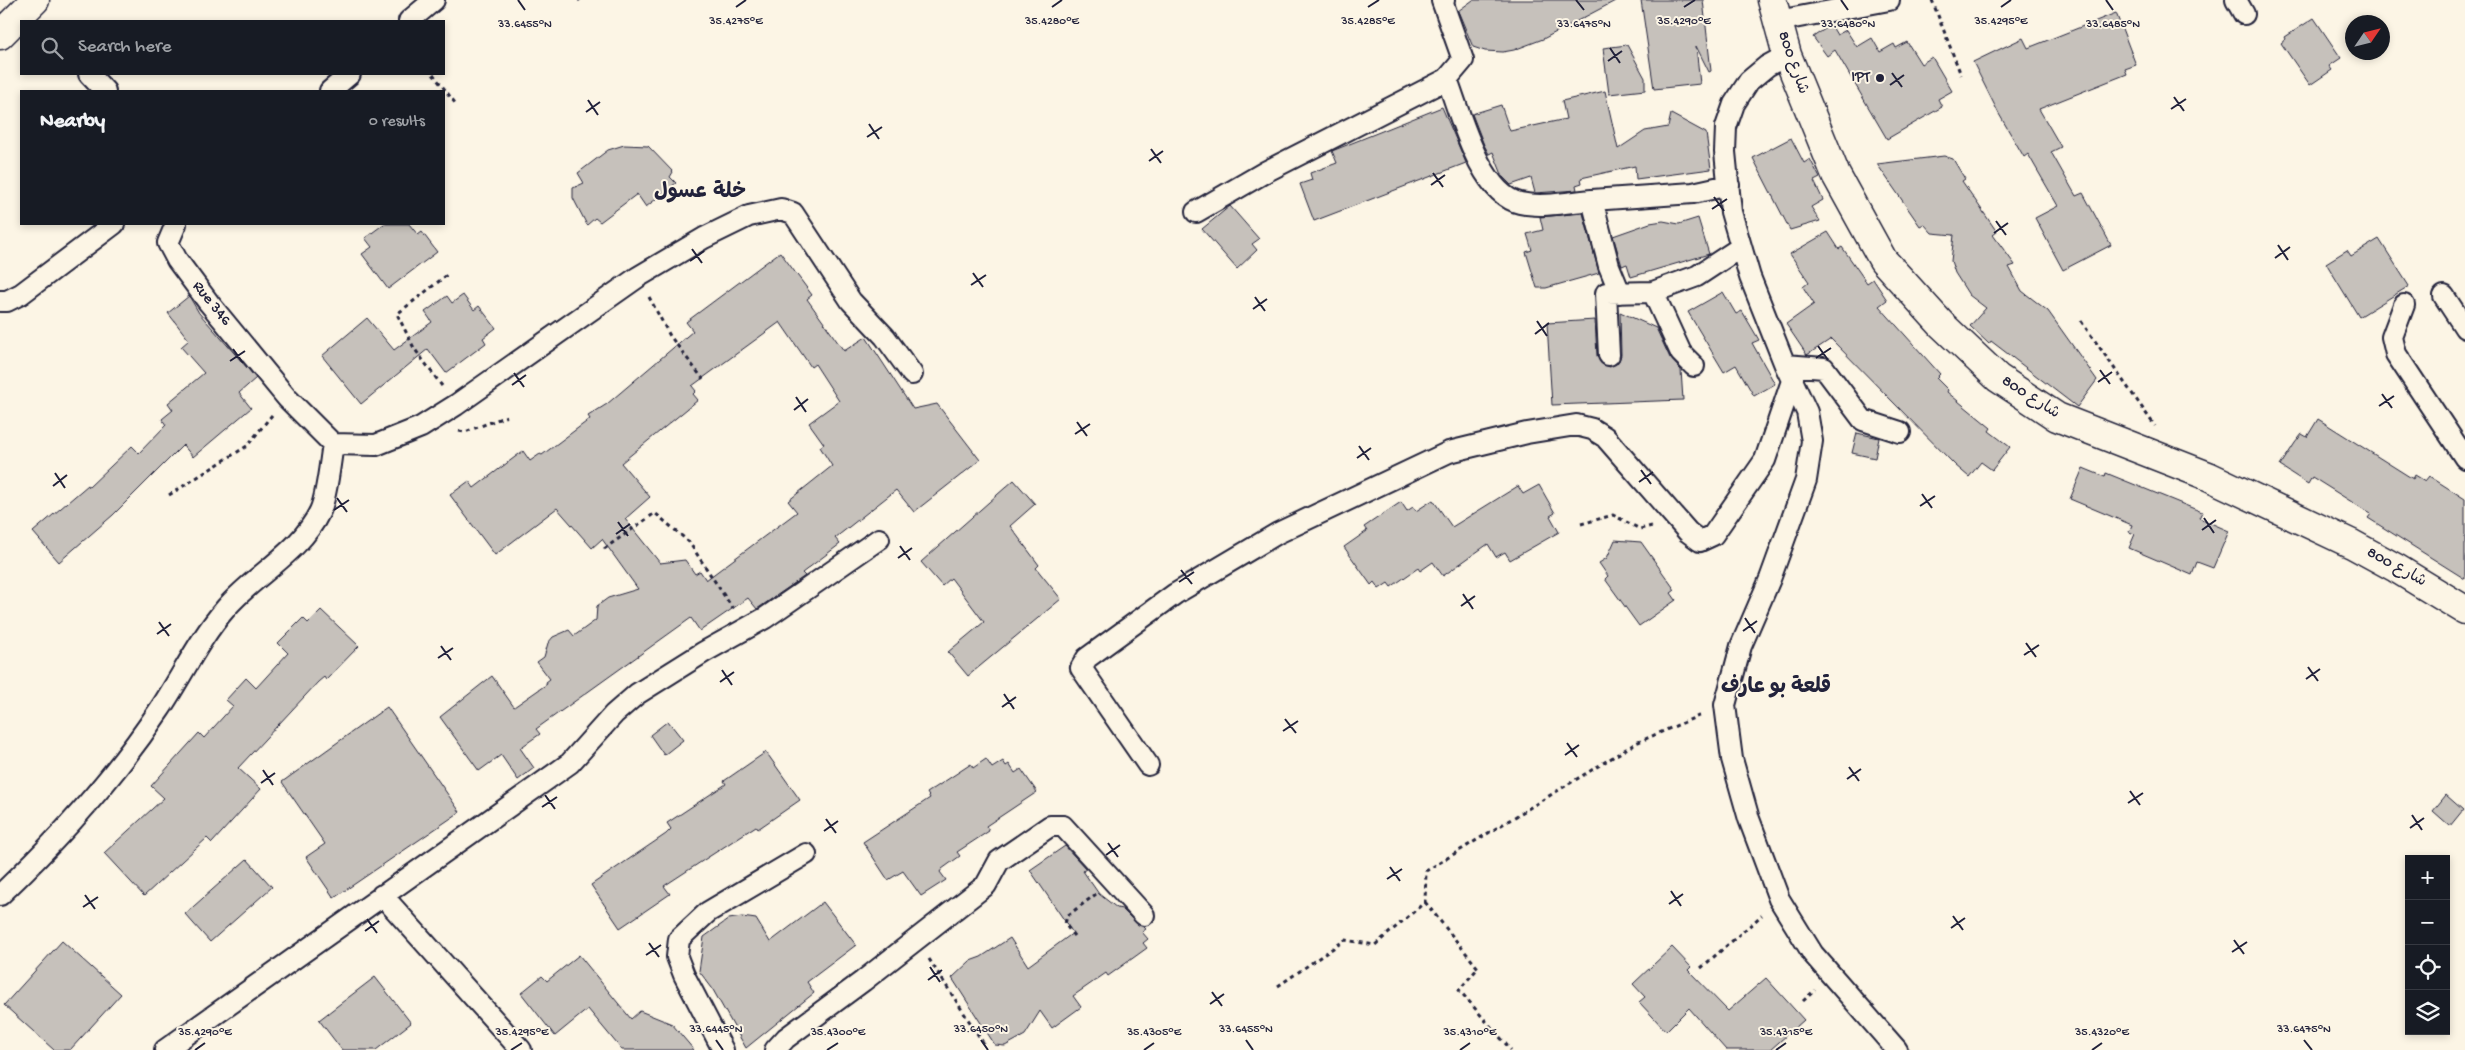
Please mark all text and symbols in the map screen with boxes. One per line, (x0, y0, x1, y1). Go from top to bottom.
text: 35.4275°E (708, 15, 763, 29)
text: 35.4280°E (1024, 15, 1080, 29)
text: 35.4285°E (1340, 15, 1395, 29)
text: 35.4290°E (1656, 15, 1711, 29)
text: 35.4295°E (1973, 15, 2028, 29)
north arrow (2345, 15, 2390, 60)
text: 33.6455°N (497, 18, 552, 32)
text: 33.6475°N (1556, 18, 1611, 32)
text: 33.6480°N (1820, 18, 1875, 32)
text: 33.6485°N (2085, 18, 2140, 32)
search box (20, 20, 445, 75)
street label: شارع 800 (1772, 29, 1812, 97)
icon: search (38, 34, 66, 62)
text: Search here (78, 36, 172, 59)
place label: IPT (1851, 69, 1871, 88)
marker: IPT (1874, 72, 1886, 84)
text: Nearby (40, 110, 105, 135)
text: 0 results (369, 113, 425, 132)
district label: خلة عسول (654, 180, 746, 206)
street label: Rue 346 (187, 278, 235, 331)
street label: شارع 800 (1997, 372, 2063, 424)
street label: شارع 800 (2363, 544, 2429, 592)
district label: قلعة بو عارف (1721, 674, 1831, 701)
map controls (2405, 855, 2450, 1035)
button: + (2405, 855, 2450, 900)
button: − (2405, 900, 2450, 945)
button: locate (2405, 945, 2450, 990)
button: layers (2405, 990, 2450, 1035)
text: 33.6445°N (688, 1023, 743, 1037)
text: 33.6450°N (953, 1023, 1008, 1037)
text: 33.6455°N (1218, 1023, 1273, 1037)
text: 33.6475°N (2276, 1023, 2331, 1037)
text: 35.4290°E (177, 1026, 232, 1040)
text: 35.4295°E (494, 1026, 549, 1040)
text: 35.4300°E (810, 1026, 866, 1040)
text: 35.4305°E (1126, 1026, 1182, 1040)
text: 35.4310°E (1443, 1026, 1497, 1040)
text: 35.4315°E (1759, 1026, 1813, 1040)
text: 35.4320°E (2074, 1026, 2129, 1040)

